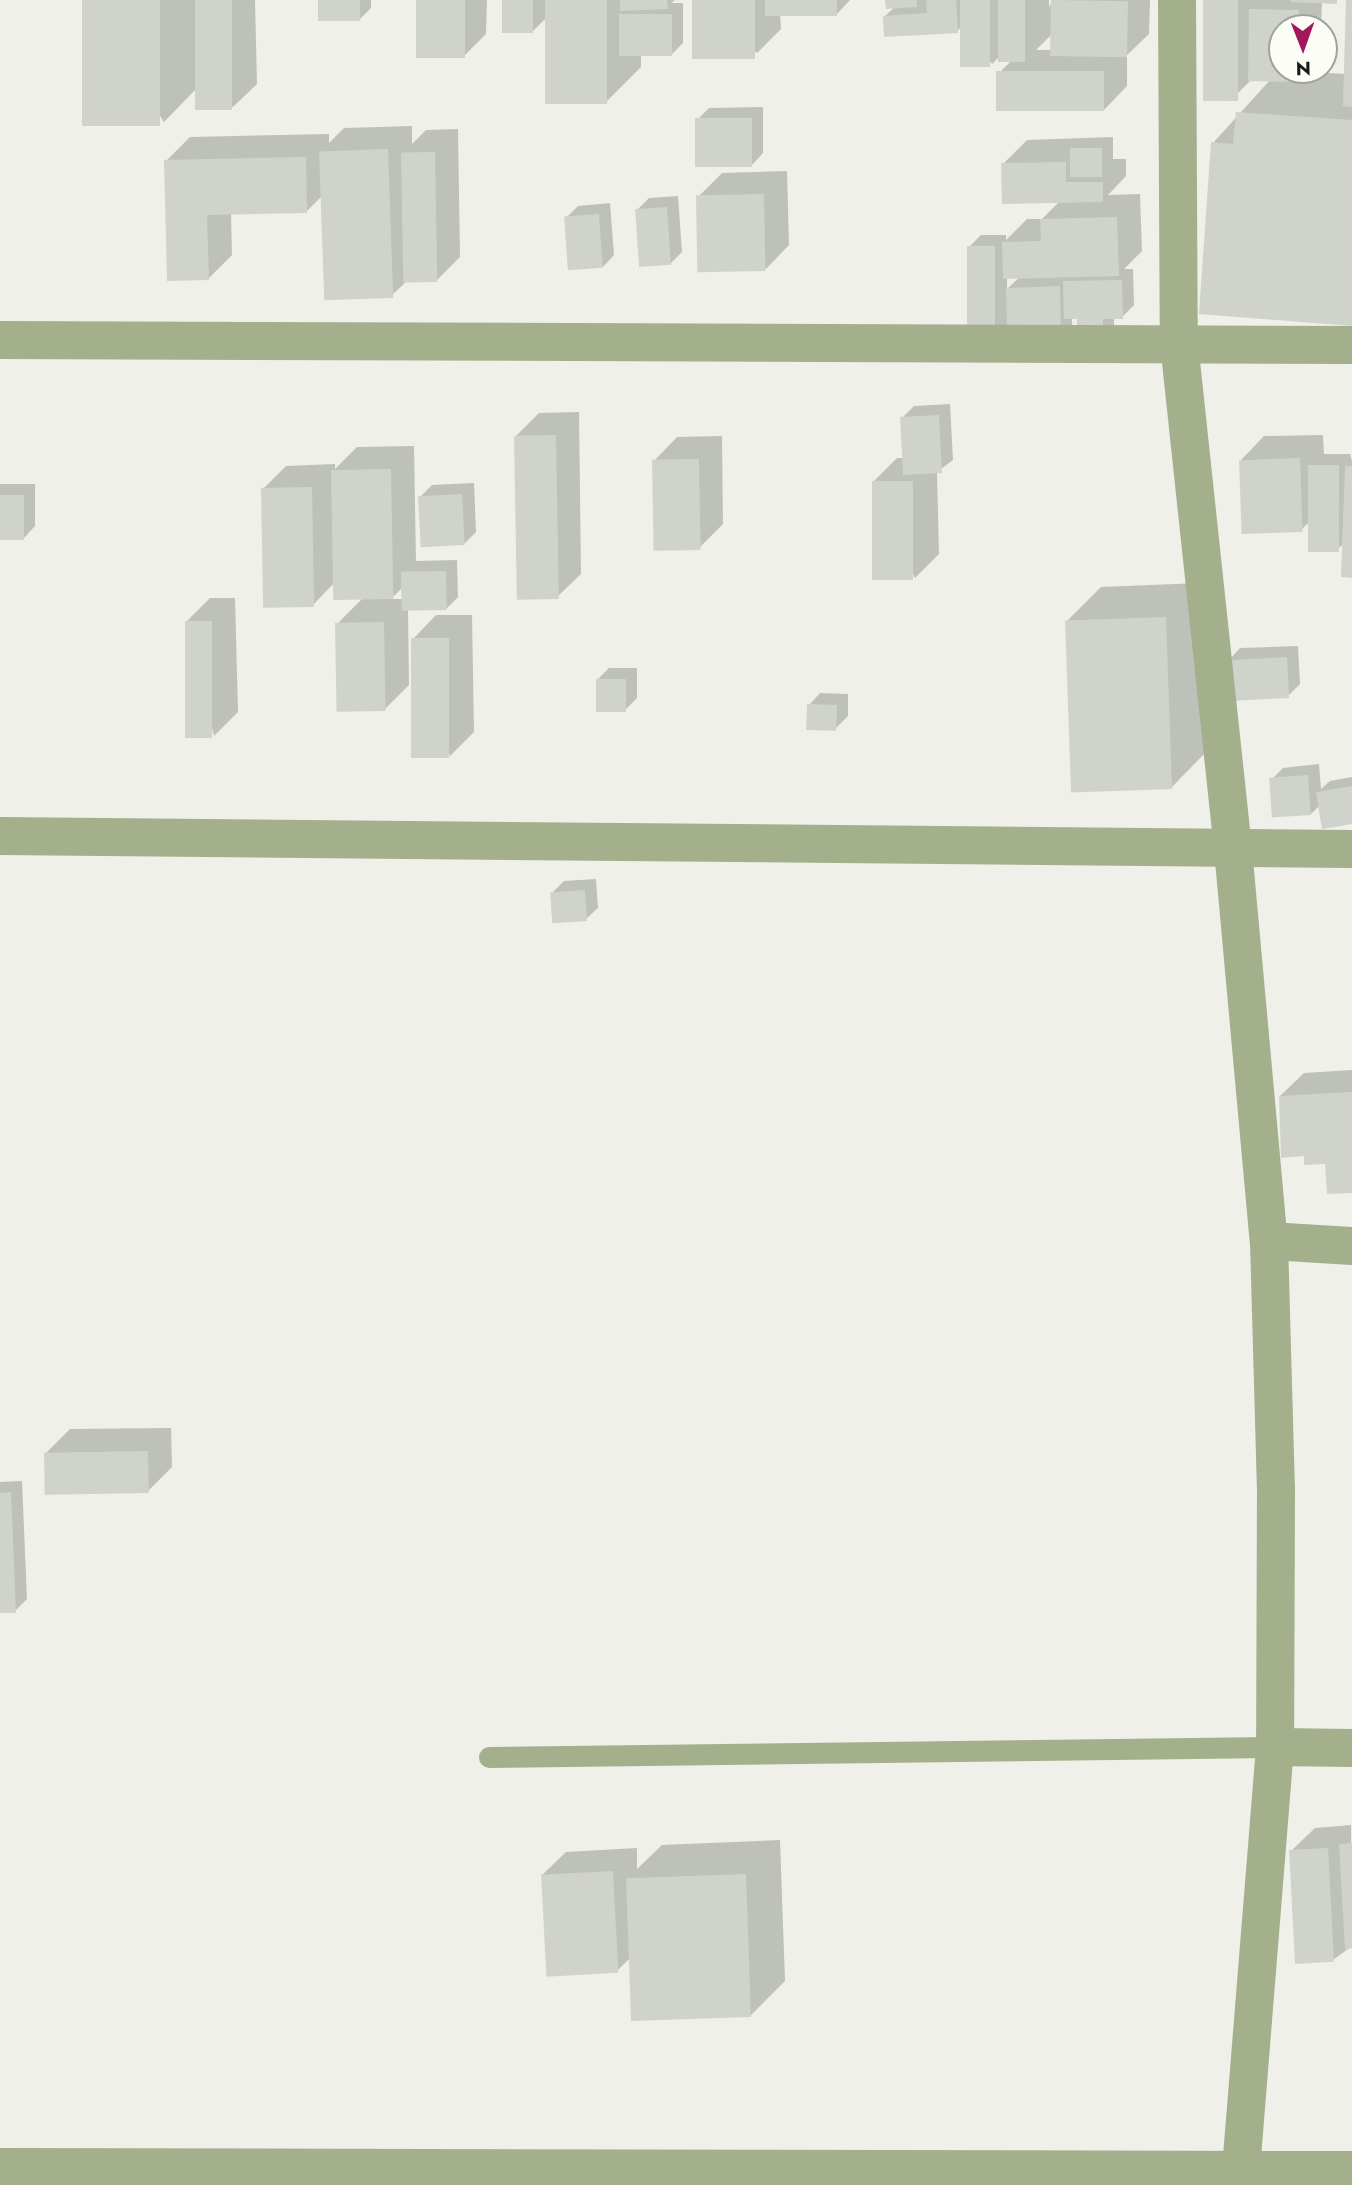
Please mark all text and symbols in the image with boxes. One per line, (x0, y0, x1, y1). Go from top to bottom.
north arrow (1268, 14, 1338, 84)
text: N (1296, 55, 1311, 82)

